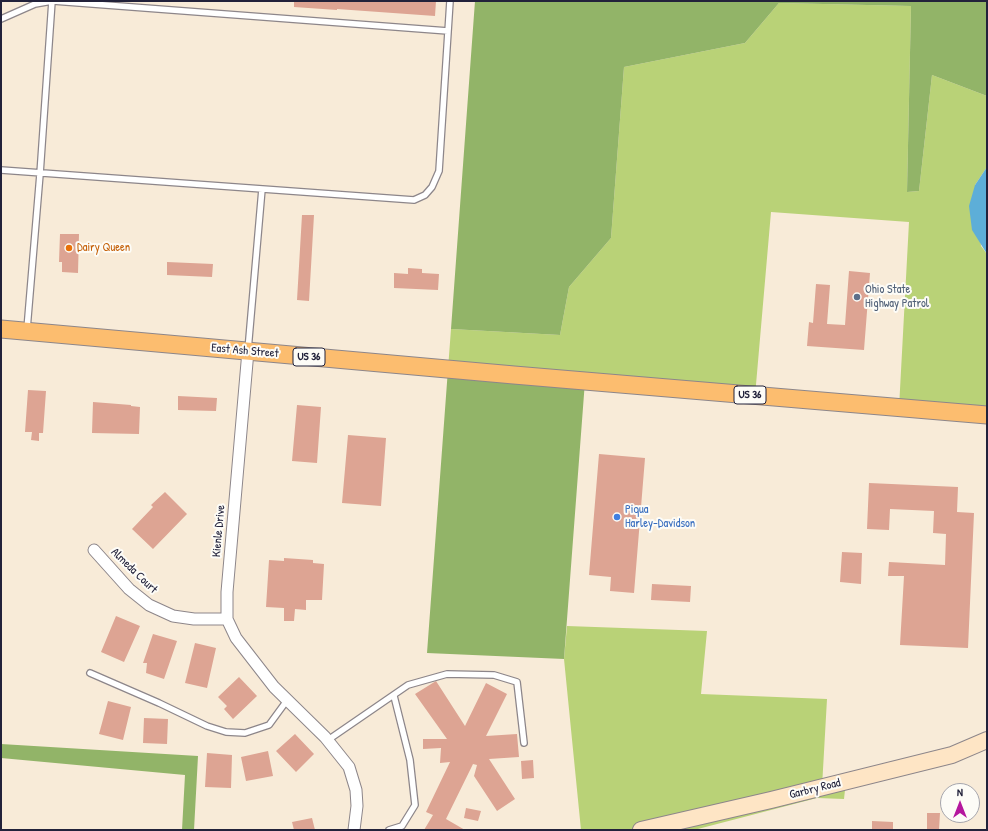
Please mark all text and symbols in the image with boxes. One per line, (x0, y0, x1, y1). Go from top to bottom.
place label: Dairy Queen (77, 241, 130, 255)
marker: Dairy Queen (64, 243, 74, 253)
place label: Ohio State Highway Patrol (865, 283, 929, 311)
marker: Ohio State Highway Patrol (852, 292, 862, 302)
street label: East Ash Street (211, 341, 279, 361)
road number: US 36 (293, 348, 325, 366)
road number: US 36 (734, 386, 766, 404)
place label: Piqua Harley-Davidson (625, 503, 695, 531)
street label: Kienle Drive (210, 504, 228, 558)
marker: Piqua Harley-Davidson (612, 512, 622, 522)
street label: Almeda Court (108, 545, 160, 597)
street label: Garbry Road (788, 776, 842, 802)
north arrow (940, 783, 980, 823)
text: N (957, 785, 963, 799)

